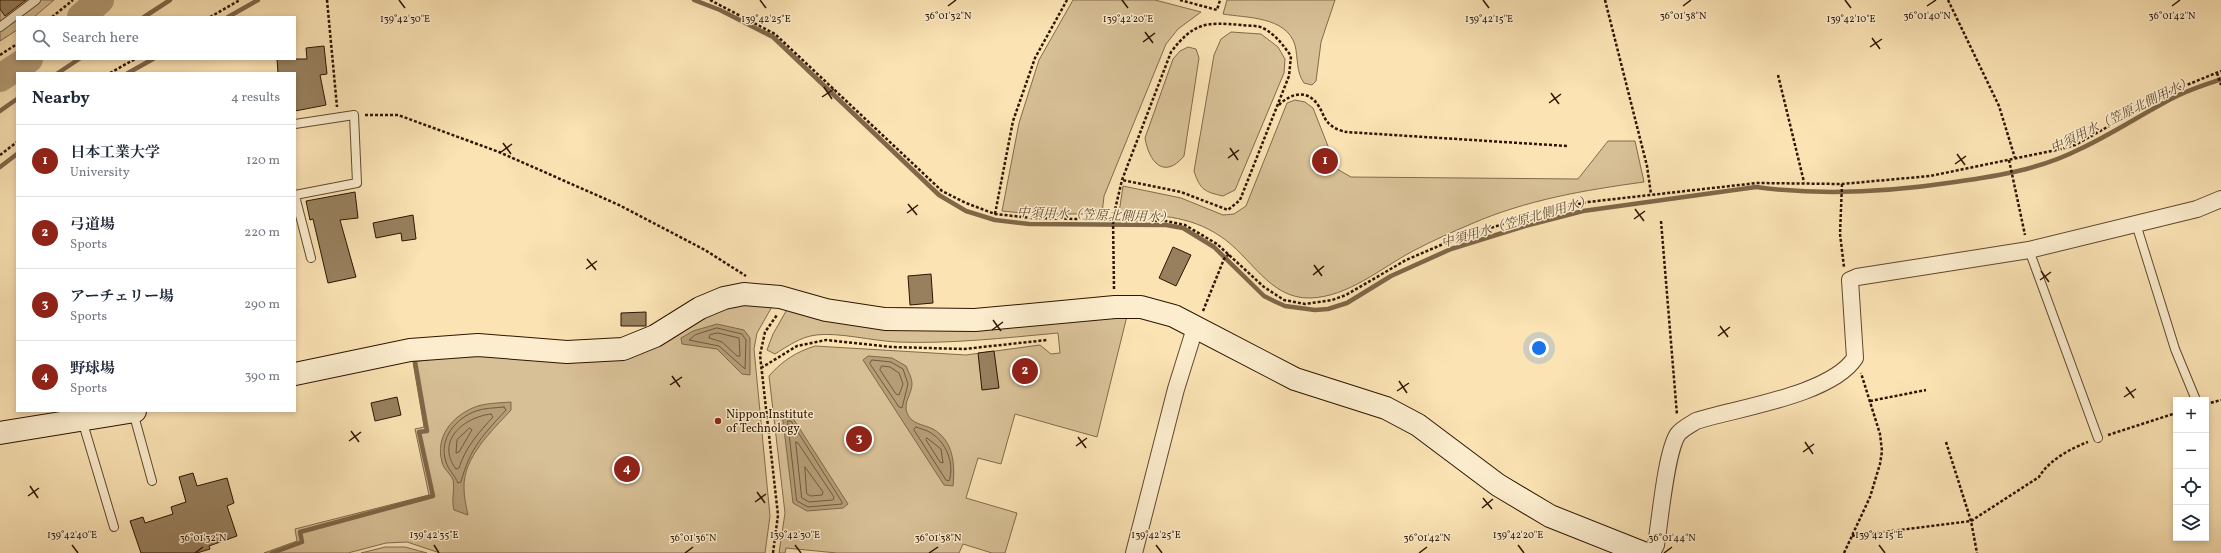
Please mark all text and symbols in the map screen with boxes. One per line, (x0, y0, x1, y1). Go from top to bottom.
text: 36°01'32"N (925, 9, 972, 23)
text: 36°01'38"N (1660, 9, 1707, 23)
text: 36°01'40"N (1903, 9, 1951, 23)
text: 36°01'42"N (2149, 9, 2196, 23)
text: 139°42'30"E (380, 12, 430, 26)
text: 139°42'25"E (741, 12, 791, 26)
text: 139°42'20"E (1103, 12, 1153, 26)
text: 139°42'15"E (1465, 12, 1513, 26)
text: 139°42'10"E (1827, 12, 1876, 26)
search box (16, 16, 296, 60)
icon: search (30, 27, 52, 49)
text: Search here (62, 28, 139, 49)
water label: 中須用水（笠原北側用水） (2048, 74, 2196, 158)
text: Nearby (32, 87, 90, 110)
text: 4 results (231, 89, 280, 107)
text: 日本工業大学 (70, 143, 160, 164)
pin: 1 (1312, 146, 1338, 176)
text: 1 (42, 152, 48, 170)
text: 120 m (246, 152, 280, 170)
text: University (70, 164, 130, 182)
water label: 中須用水（笠原北側用水） (1439, 193, 1594, 253)
water label: 中須用水（笠原北側用水） (1017, 204, 1173, 228)
text: 弓道場 (70, 215, 115, 236)
text: 2 (42, 224, 48, 242)
text: 220 m (244, 224, 280, 242)
text: Sports (70, 236, 107, 254)
text: アーチェリー場 (70, 287, 174, 308)
text: 3 (42, 296, 48, 314)
text: 290 m (244, 296, 280, 314)
text: Sports (70, 308, 107, 326)
your location (1529, 338, 1549, 358)
pin: 2 (1012, 356, 1038, 386)
text: 野球場 (70, 359, 115, 380)
text: 4 (41, 368, 49, 386)
text: 390 m (245, 368, 280, 386)
text: Sports (70, 380, 107, 398)
map controls (2173, 397, 2209, 541)
button: + (2173, 397, 2209, 433)
place label: Nippon Institute of Technology (726, 407, 814, 437)
marker: Nippon Institute of Technology (713, 416, 723, 426)
pin: 3 (846, 424, 872, 454)
button: − (2173, 433, 2209, 469)
pin: 4 (614, 454, 640, 484)
button: locate (2173, 469, 2209, 505)
button: layers (2173, 505, 2209, 541)
text: 139°42'40"E (47, 528, 97, 542)
text: 139°42'35"E (409, 528, 459, 542)
text: 139°42'30"E (770, 528, 820, 542)
text: 139°42'25"E (1131, 528, 1181, 542)
text: 139°42'20"E (1493, 528, 1543, 542)
text: 139°42'15"E (1855, 528, 1903, 542)
text: 36°01'32"N (180, 531, 227, 545)
text: 36°01'36"N (670, 531, 717, 545)
text: 36°01'38"N (915, 531, 962, 545)
text: 36°01'42"N (1404, 531, 1451, 545)
text: 36°01'44"N (1648, 531, 1696, 545)

